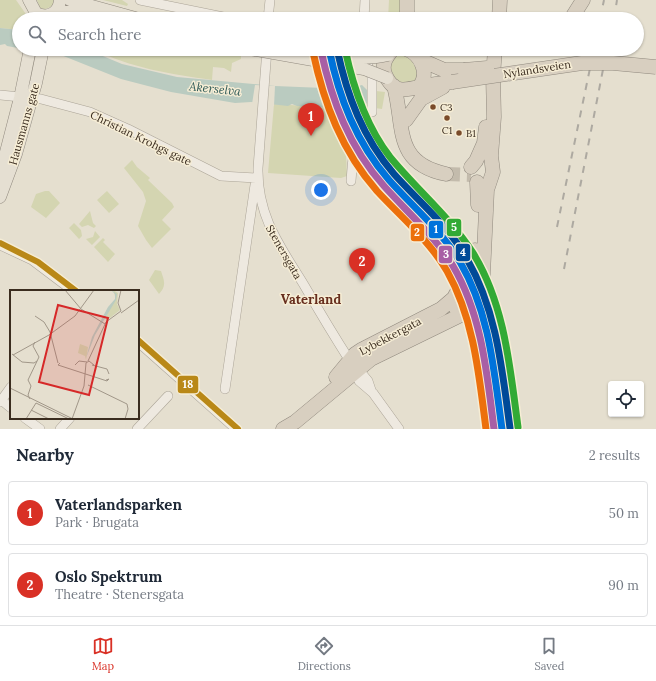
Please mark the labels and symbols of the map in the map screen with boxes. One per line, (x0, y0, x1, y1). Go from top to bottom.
street label: Nylandsveien (502, 57, 572, 81)
water label: Akerselva (187, 78, 242, 99)
street label: Hausmanns gate (6, 81, 42, 167)
place label: C3 (440, 101, 453, 114)
marker: C3 (428, 102, 438, 112)
pin: 1 (298, 103, 324, 136)
street label: Christian Krohgs gate (88, 107, 194, 169)
marker: C1 (442, 113, 452, 123)
place label: C1 (442, 124, 453, 137)
place label: B1 (466, 127, 476, 140)
marker: B1 (454, 128, 464, 138)
your location (311, 180, 331, 200)
line badge: 5 (446, 218, 462, 237)
line badge: 1 (428, 220, 444, 239)
text: 5 (451, 220, 457, 234)
street label: Stenersgata (263, 222, 305, 282)
text: 1 (434, 222, 439, 236)
line badge: 2 (410, 223, 425, 242)
text: 2 (414, 225, 420, 239)
line badge: 4 (455, 243, 471, 262)
line badge: 3 (438, 245, 453, 264)
text: 4 (460, 245, 466, 259)
text: 3 (443, 247, 449, 261)
pin: 2 (349, 248, 375, 281)
inset map (10, 290, 139, 419)
district label: Vaterland (281, 291, 341, 308)
street label: Lybekkergata (357, 314, 424, 358)
line badge: 18 (177, 375, 199, 394)
text: 18 (183, 377, 193, 391)

